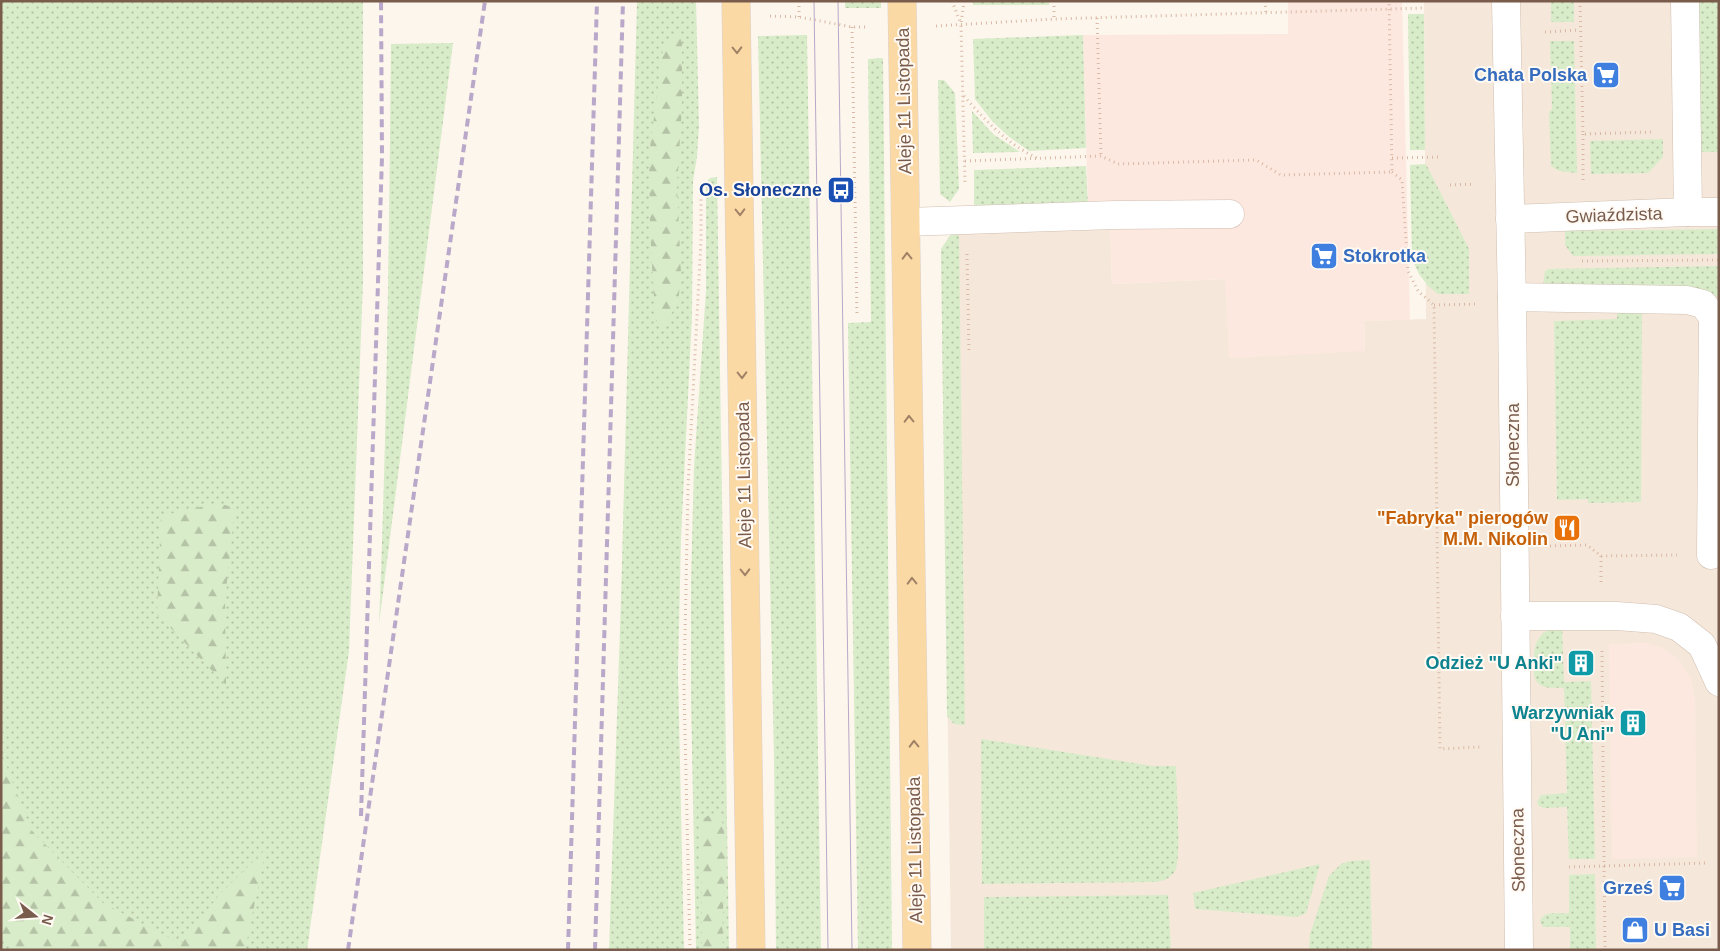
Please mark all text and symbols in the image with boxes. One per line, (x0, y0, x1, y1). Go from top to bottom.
street label: Aleje 11 Listopada (893, 26, 915, 175)
one-way arrow (732, 46, 742, 54)
supermarket icon: Chata Polska (1591, 60, 1621, 90)
place label: Chata Polska (1474, 65, 1588, 85)
bus stop icon: Os. Słoneczne (826, 175, 856, 205)
place label: Os. Słoneczne (699, 180, 822, 200)
street label: Gwiaździsta (1565, 203, 1664, 227)
one-way arrow (735, 209, 745, 217)
supermarket icon: Stokrotka (1309, 241, 1339, 271)
place label: Stokrotka (1343, 246, 1427, 266)
one-way arrow (902, 252, 912, 260)
one-way arrow (737, 372, 747, 379)
street label: Aleje 11 Listopada (733, 400, 755, 549)
street label: Słoneczna (1503, 402, 1523, 487)
one-way arrow (904, 414, 914, 422)
place label: "Fabryka" pierogów M.M. Nikolin (1377, 508, 1549, 549)
restaurant icon: "Fabryka" pierogów M.M. Nikolin (1552, 513, 1582, 543)
one-way arrow (740, 569, 750, 577)
one-way arrow (906, 577, 917, 585)
building icon: Odzież "U Anki" (1566, 648, 1596, 678)
place label: Odzież "U Anki" (1426, 653, 1562, 673)
place label: Warzywniak "U Ani" (1512, 703, 1615, 744)
building icon: Warzywniak "U Ani" (1618, 708, 1648, 738)
one-way arrow (909, 739, 919, 747)
street label: Aleje 11 Listopada (904, 775, 926, 924)
street label: Słoneczna (1507, 807, 1529, 892)
supermarket icon: Grześ (1657, 873, 1687, 903)
place label: Grześ (1603, 878, 1653, 898)
north arrow (10, 891, 60, 941)
text: N (38, 913, 57, 927)
shop icon: U Basi (1620, 915, 1650, 945)
place label: U Basi (1654, 920, 1710, 940)

